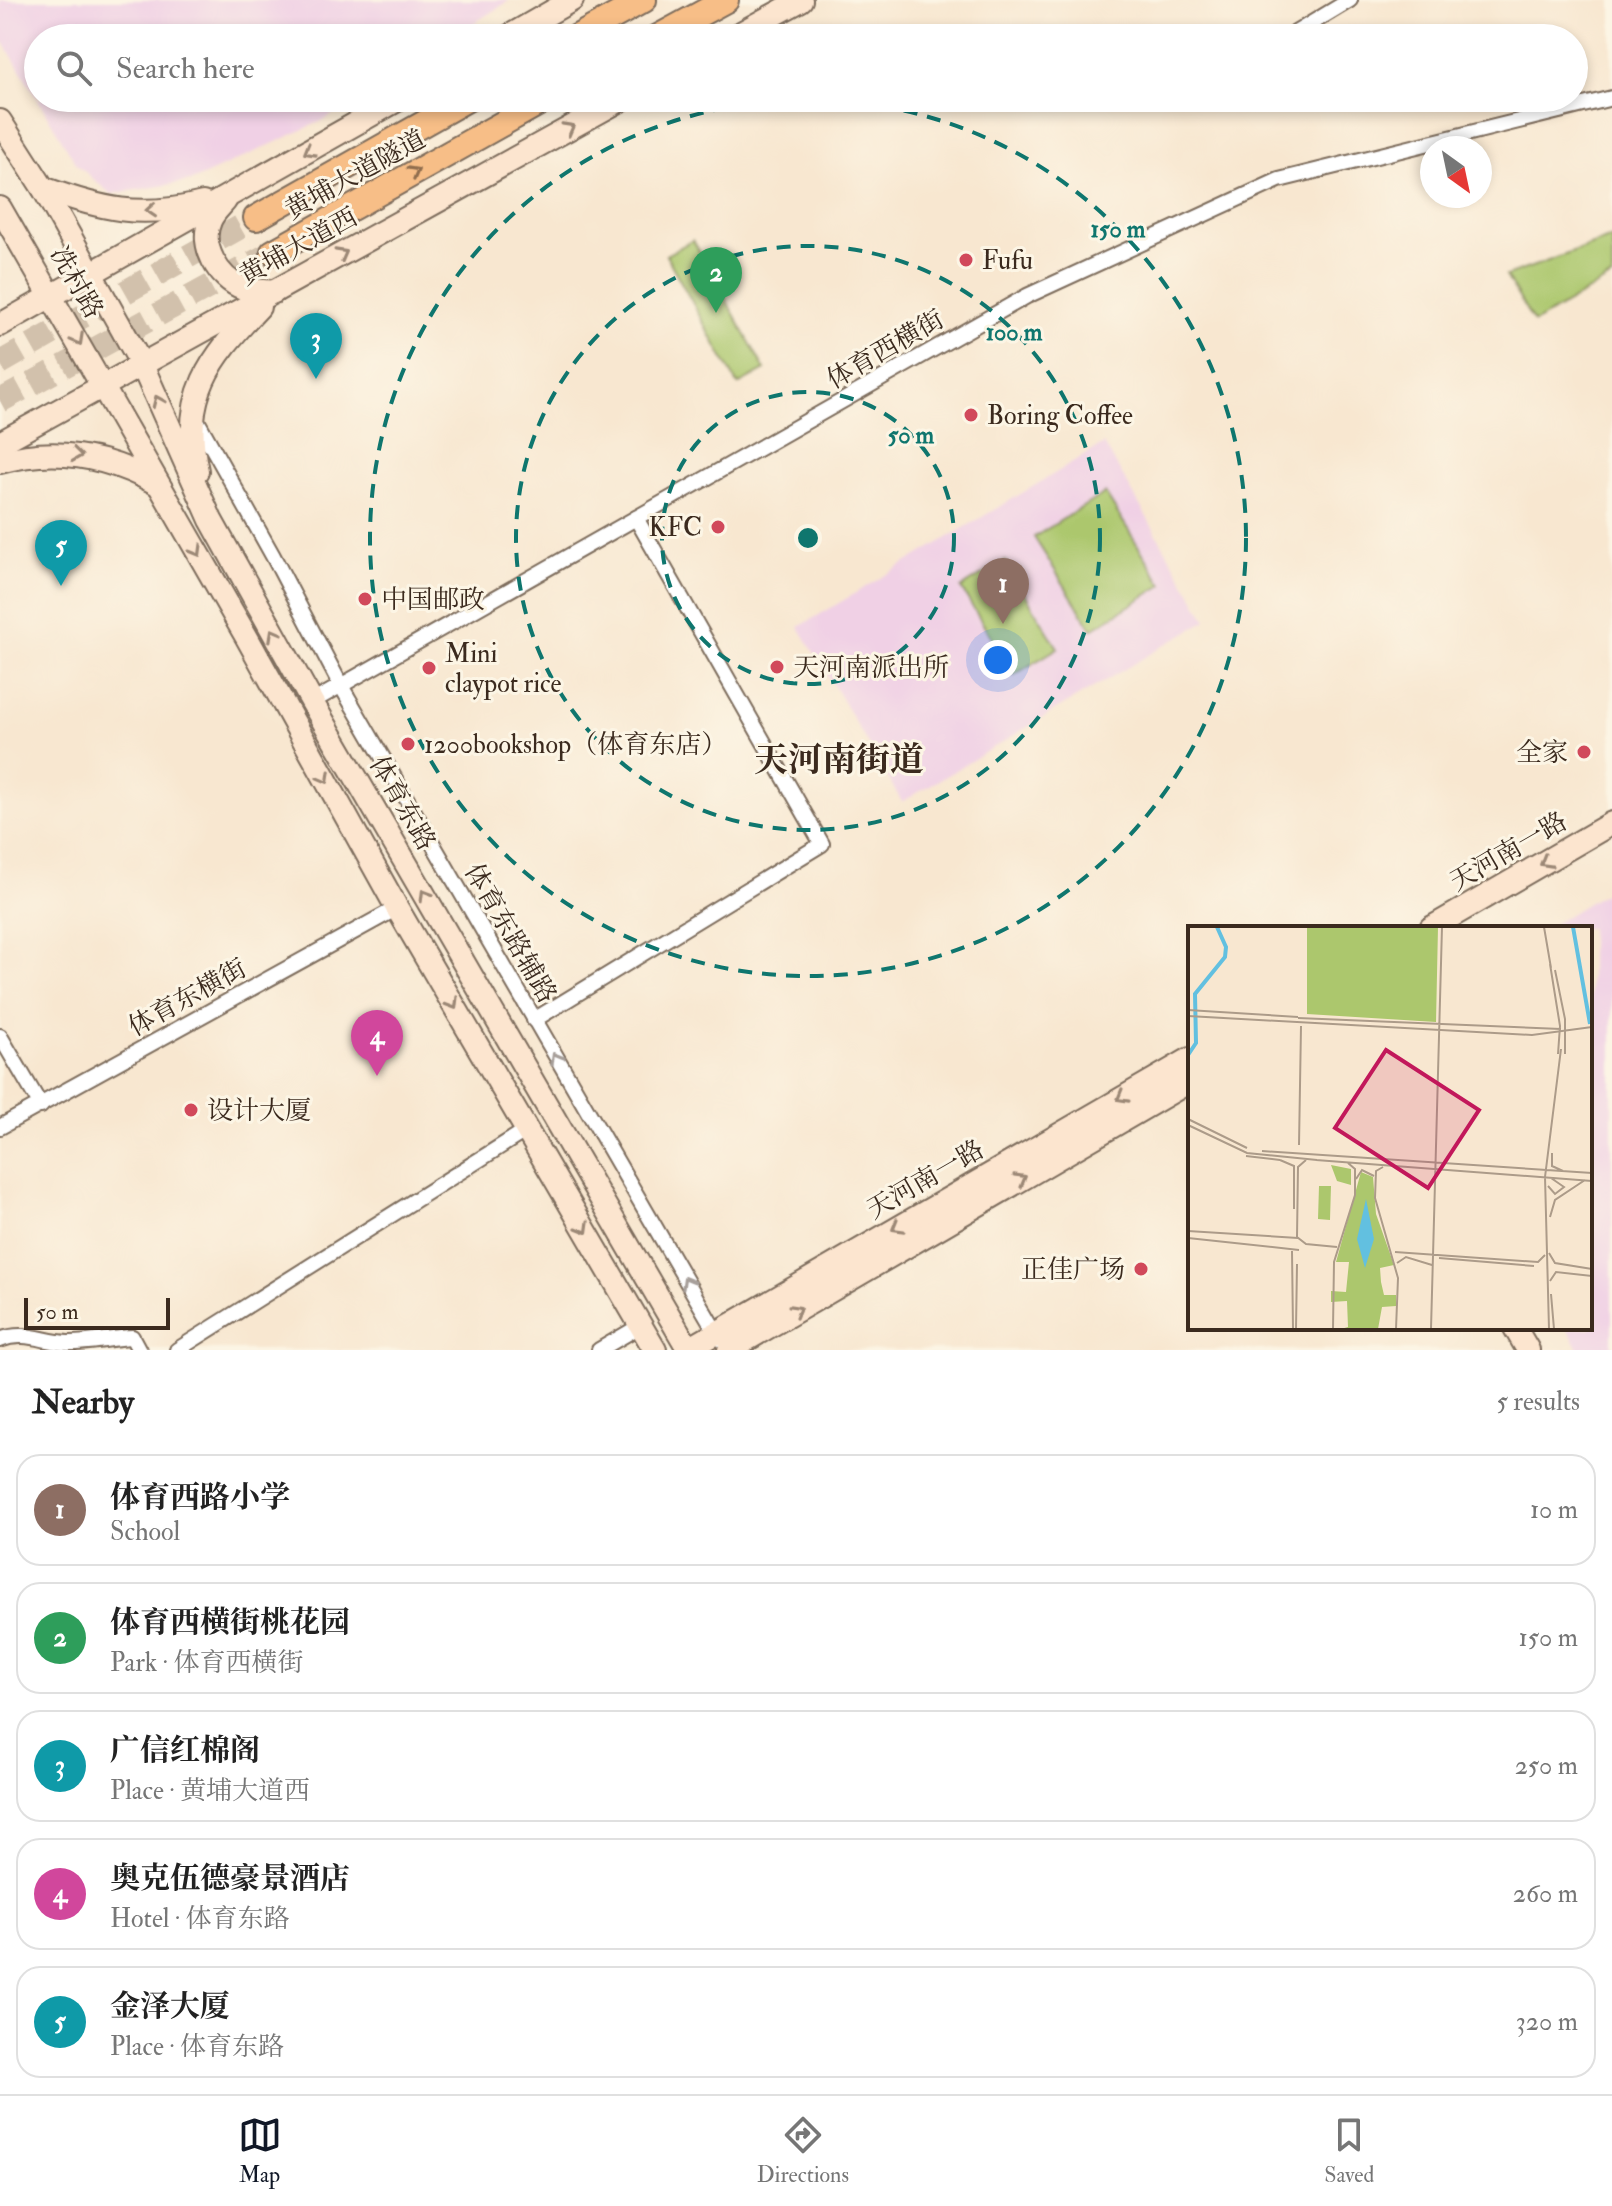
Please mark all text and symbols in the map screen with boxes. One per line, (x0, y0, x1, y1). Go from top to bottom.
search box (24, 24, 1588, 112)
icon: search (52, 46, 96, 90)
text: Search here (116, 50, 255, 87)
one-way arrow (561, 122, 575, 138)
street label: 黄埔大道隧道 (280, 123, 431, 227)
north arrow (1420, 136, 1492, 208)
one-way arrow (303, 141, 318, 157)
one-way arrow (406, 167, 421, 182)
one-way arrow (144, 201, 157, 218)
street label: 黄埔大道西 (234, 201, 363, 292)
text: 150 m (1091, 214, 1146, 245)
street label: 冼村路 (43, 241, 109, 324)
place label: Fufu (982, 245, 1033, 277)
pin: 2 (690, 247, 742, 313)
one-way arrow (333, 248, 348, 264)
marker: Fufu (957, 251, 975, 269)
street label: 体育西横街 (821, 304, 950, 396)
pin: 3 (290, 313, 342, 379)
text: 100 m (986, 317, 1043, 348)
one-way arrow (68, 332, 84, 346)
one-way arrow (152, 395, 168, 410)
place label: Boring Coffee (987, 400, 1133, 432)
marker: Boring Coffee (962, 406, 980, 424)
text: 50 m (888, 420, 935, 451)
one-way arrow (71, 447, 84, 464)
place label: KFC (648, 512, 702, 544)
marker: KFC (709, 518, 727, 536)
pin: 5 (35, 520, 87, 586)
centre of rings (794, 524, 822, 552)
one-way arrow (187, 542, 203, 557)
pin: 1 (977, 558, 1029, 624)
place label: 中国邮政 (381, 584, 485, 616)
marker: 中国邮政 (356, 590, 374, 608)
one-way arrow (268, 628, 283, 642)
place label: Mini claypot rice (445, 638, 562, 701)
your location (978, 640, 1018, 680)
place label: 天河南派出所 (793, 652, 949, 684)
marker: 天河南派出所 (768, 658, 786, 676)
marker: Mini claypot rice (420, 659, 438, 677)
place label: 1200bookshop（体育东店） (424, 729, 727, 762)
marker: 1200bookshop（体育东店） (399, 735, 417, 753)
place label: 全家 (1516, 737, 1568, 769)
district label: 天河南街道 (754, 739, 924, 782)
marker: 全家 (1575, 743, 1593, 761)
street label: 体育东路 (362, 750, 442, 857)
one-way arrow (315, 769, 330, 784)
street label: 天河南一路 (1444, 806, 1573, 898)
one-way arrow (1539, 852, 1554, 868)
street label: 体育东路辅路 (457, 858, 563, 1009)
one-way arrow (419, 889, 435, 904)
inset map (1188, 926, 1592, 1330)
street label: 体育东横街 (123, 952, 252, 1043)
one-way arrow (444, 995, 459, 1009)
pin: 4 (351, 1010, 403, 1076)
one-way arrow (550, 1052, 566, 1067)
one-way arrow (1117, 1087, 1131, 1103)
place label: 设计大厦 (207, 1095, 311, 1127)
marker: 设计大厦 (182, 1101, 200, 1119)
street label: 天河南一路 (861, 1134, 990, 1226)
one-way arrow (1012, 1173, 1027, 1189)
one-way arrow (891, 1217, 906, 1233)
one-way arrow (574, 1219, 590, 1234)
place label: 正佳广场 (1021, 1254, 1125, 1286)
marker: 正佳广场 (1132, 1260, 1150, 1278)
one-way arrow (681, 1277, 697, 1291)
scale bar (24, 1294, 170, 1330)
text: 50 m (36, 1298, 78, 1326)
one-way arrow (787, 1304, 802, 1320)
text: Nearby (32, 1381, 134, 1424)
text: 5 results (1496, 1386, 1580, 1418)
text: 体育西路小学 (110, 1479, 290, 1516)
text: 1 (55, 1494, 65, 1526)
text: 10 m (1530, 1494, 1578, 1526)
text: School (110, 1516, 180, 1548)
text: 体育西横街桃花园 (110, 1604, 350, 1641)
text: 2 (53, 1622, 67, 1654)
text: 150 m (1519, 1622, 1578, 1654)
text: Park · 体育西横街 (110, 1647, 303, 1679)
text: 广信红棉阁 (110, 1732, 260, 1769)
text: 3 (55, 1750, 65, 1782)
text: 250 m (1515, 1750, 1578, 1782)
text: Place · 黄埔大道西 (110, 1775, 310, 1807)
text: 奥克伍德豪景酒店 (110, 1860, 350, 1897)
text: 4 (53, 1878, 67, 1910)
text: 260 m (1513, 1878, 1578, 1910)
text: Hotel · 体育东路 (110, 1903, 290, 1935)
text: 金泽大厦 (110, 1988, 230, 2025)
text: 5 (54, 2006, 66, 2038)
text: 320 m (1516, 2006, 1578, 2038)
text: Place · 体育东路 (110, 2031, 284, 2063)
tab: Map (238, 2113, 282, 2189)
tab: Directions (757, 2113, 849, 2189)
tab: Saved (1324, 2113, 1374, 2189)

